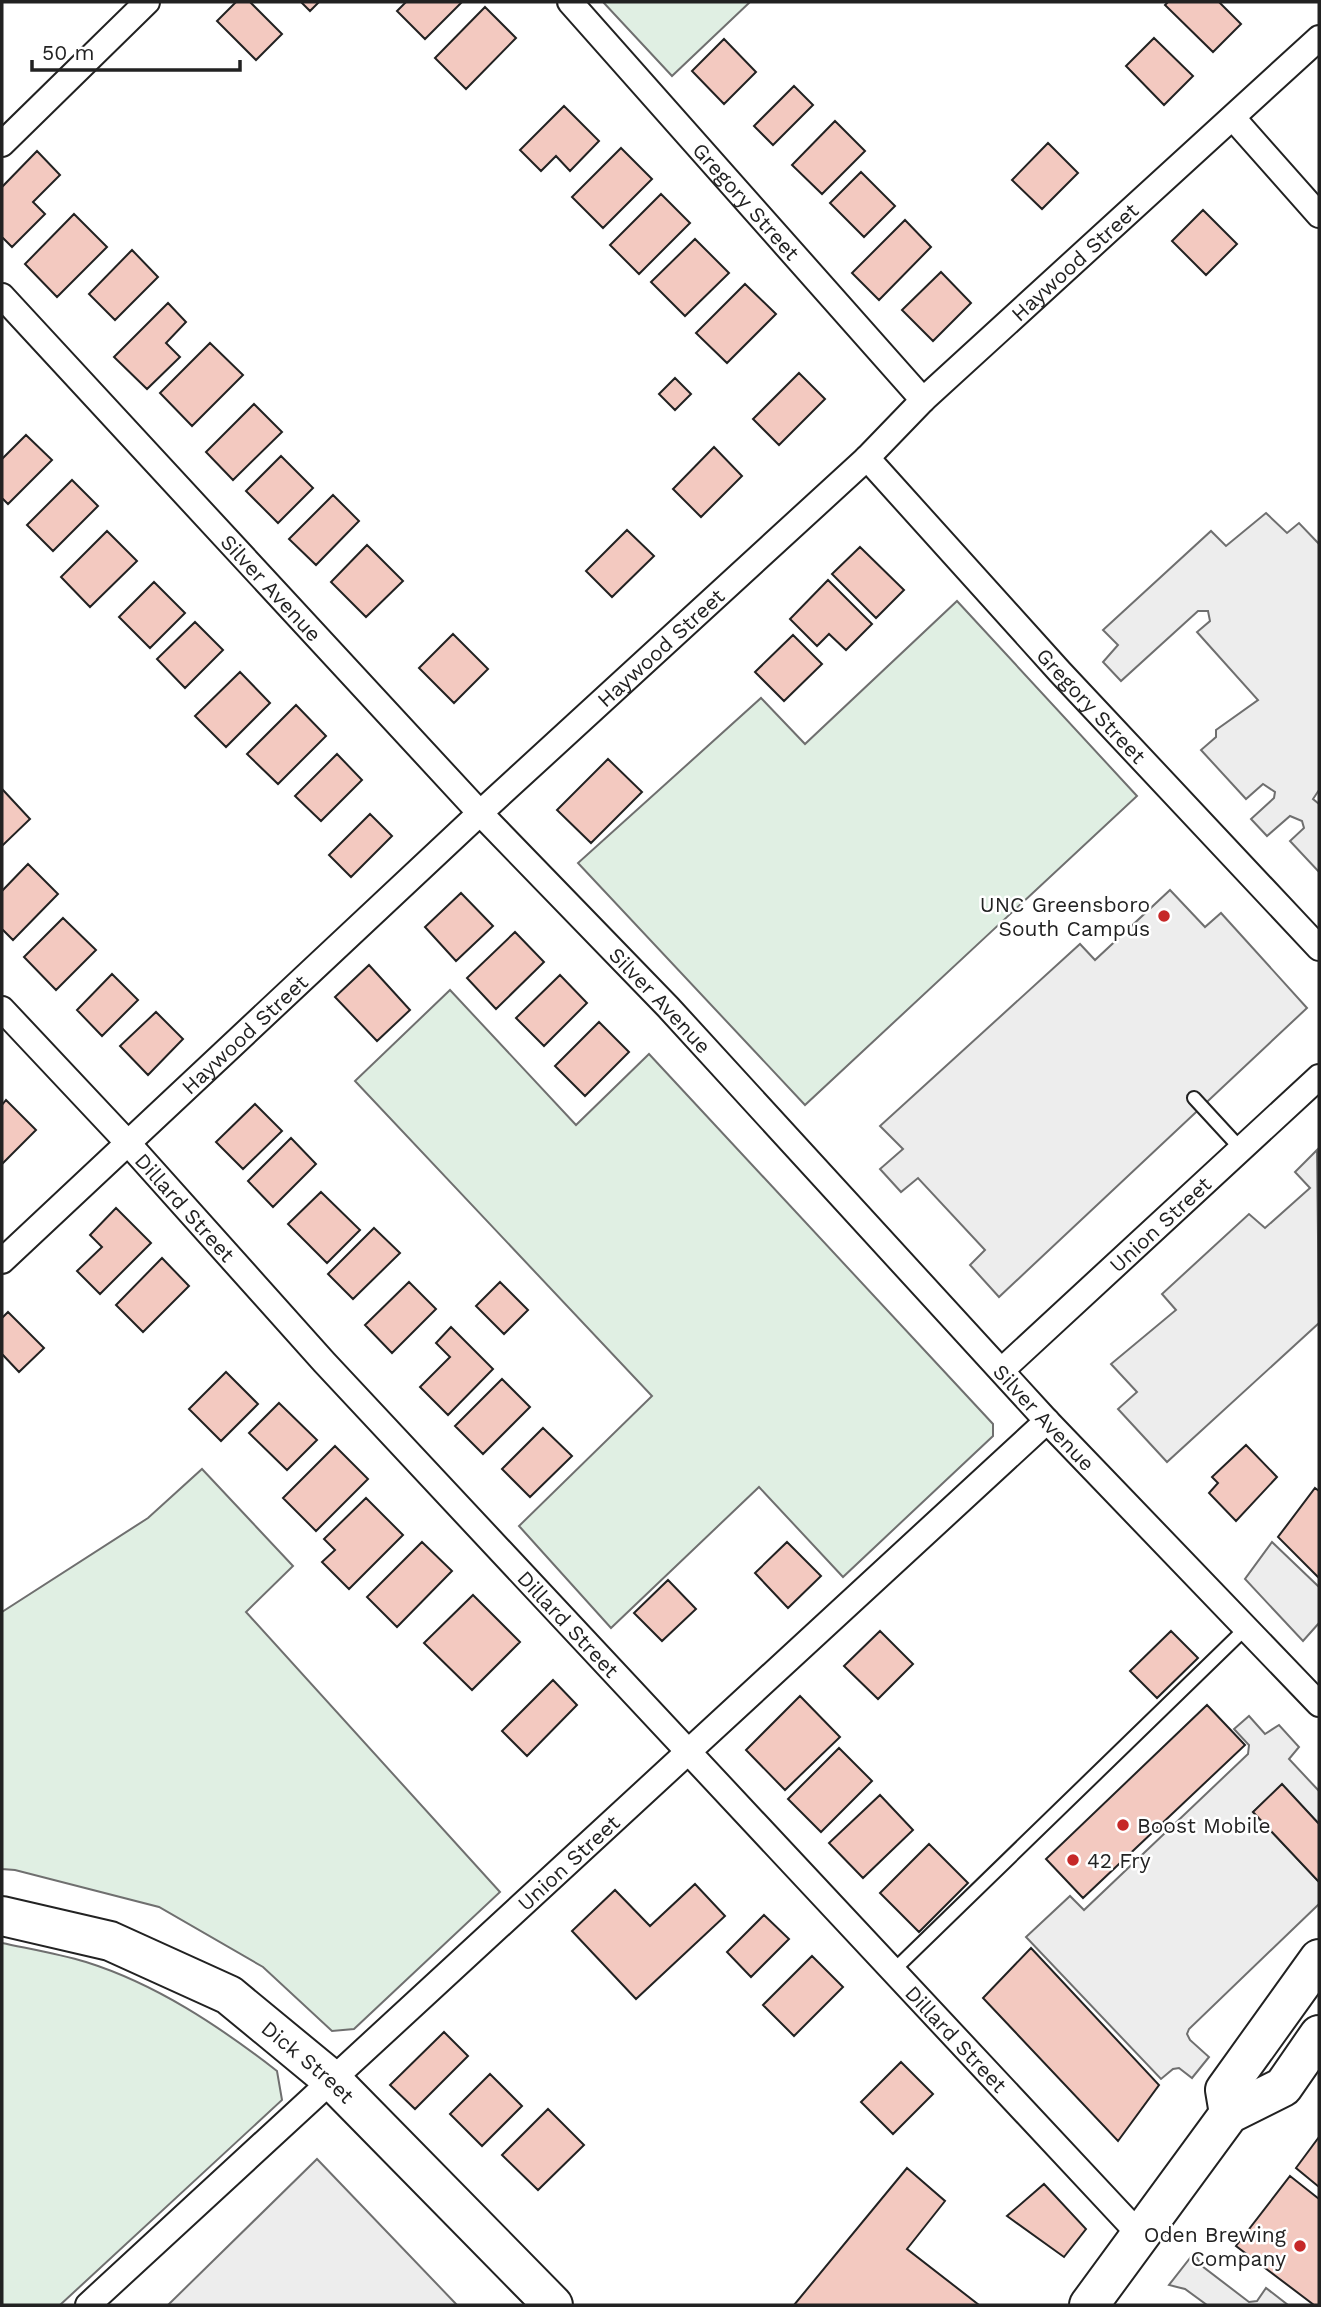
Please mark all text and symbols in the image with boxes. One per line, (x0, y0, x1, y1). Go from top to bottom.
scale bar (32, 28, 240, 72)
text: 50 m (42, 40, 94, 65)
street label: Gregory Street (688, 137, 805, 265)
street label: Haywood Street (1006, 197, 1143, 326)
street label: Silver Avenue (216, 529, 327, 646)
street label: Haywood Street (592, 583, 729, 712)
street label: Gregory Street (1032, 642, 1151, 768)
place label: UNC Greensboro South Campus (980, 892, 1150, 941)
marker: UNC Greensboro South Campus (1156, 908, 1172, 924)
street label: Silver Avenue (604, 942, 716, 1058)
street label: Haywood Street (176, 969, 313, 1099)
street label: Dillard Street (130, 1148, 241, 1267)
street label: Union Street (1104, 1171, 1216, 1277)
street label: Silver Avenue (989, 1359, 1100, 1476)
street label: Dillard Street (513, 1565, 625, 1682)
street label: Union Street (512, 1809, 624, 1915)
place label: Boost Mobile (1137, 1813, 1271, 1838)
marker: Boost Mobile (1115, 1817, 1131, 1833)
place label: 42 Fry (1087, 1848, 1151, 1873)
marker: 42 Fry (1065, 1852, 1081, 1868)
street label: Dillard Street (900, 1980, 1013, 2097)
street label: Dick Street (257, 2015, 360, 2108)
place label: Oden Brewing Company (1144, 2222, 1287, 2271)
marker: Oden Brewing Company (1292, 2238, 1308, 2254)

